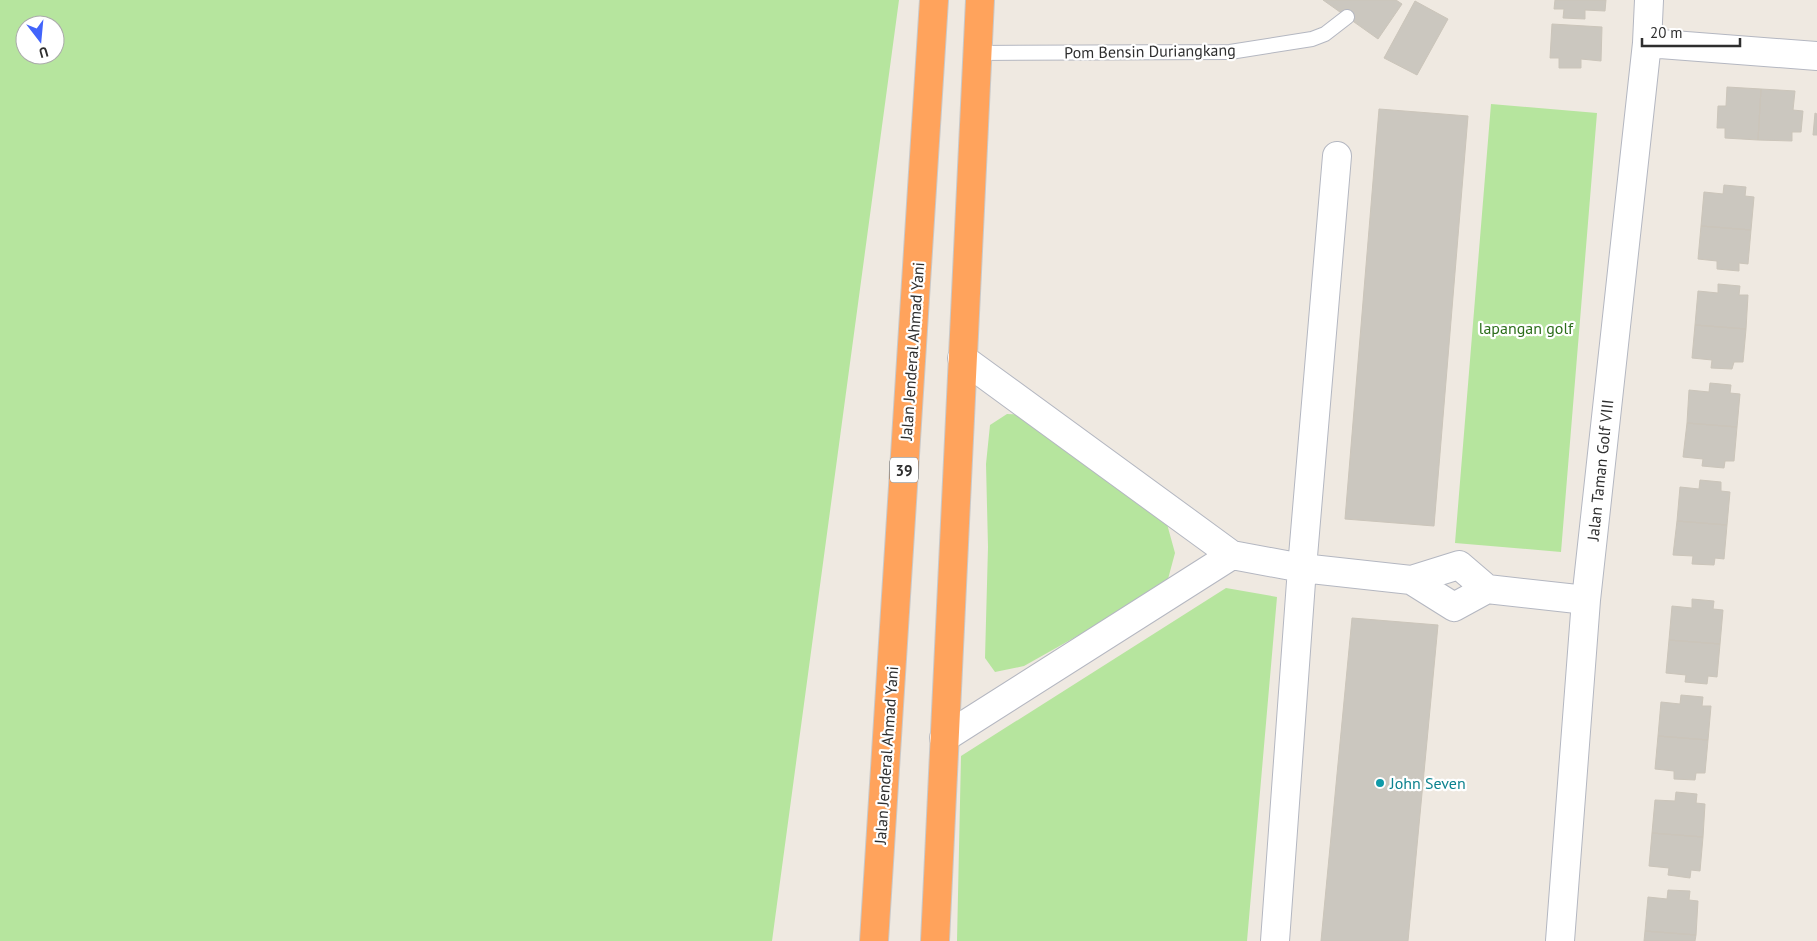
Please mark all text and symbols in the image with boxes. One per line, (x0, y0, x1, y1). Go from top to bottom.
north arrow (15, 15, 65, 65)
scale bar (1642, 15, 1740, 47)
text: 20 m (1650, 23, 1683, 42)
street label: Pom Bensin Duriangkang (1064, 40, 1236, 62)
text: U (37, 43, 50, 62)
street label: Jalan Jenderal Ahmad Yani (896, 261, 928, 442)
park label: lapangan golf (1479, 318, 1574, 338)
street label: Jalan Taman Golf VIII (1583, 398, 1617, 543)
road number: 39 (890, 458, 918, 482)
street label: Jalan Jenderal Ahmad Yani (870, 665, 902, 846)
place label: John Seven (1389, 773, 1466, 793)
marker: John Seven (1374, 777, 1386, 789)

